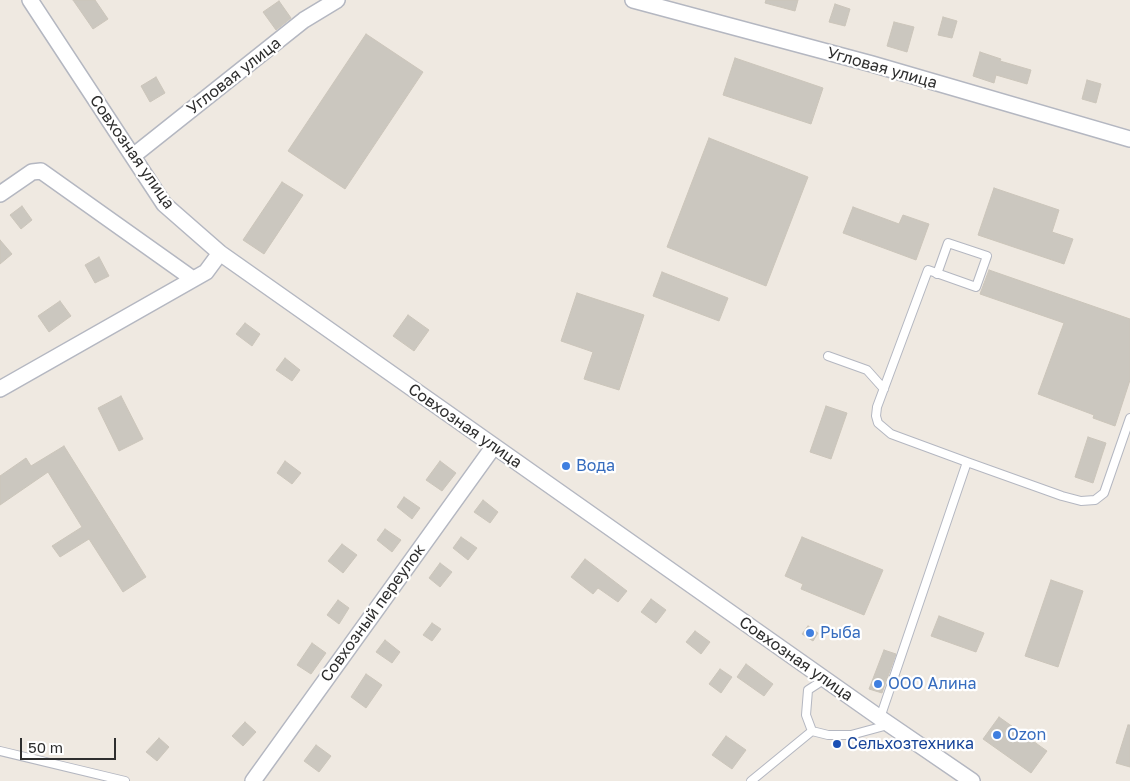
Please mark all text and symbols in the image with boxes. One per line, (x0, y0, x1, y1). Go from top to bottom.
street label: Угловая улица (183, 33, 285, 119)
street label: Угловая улица (825, 43, 939, 93)
street label: Совхозная улица (86, 91, 178, 213)
street label: Совхозная улица (404, 380, 526, 472)
place label: Вода (576, 456, 615, 476)
marker: Вода (560, 460, 572, 472)
street label: Совхозный переулок (317, 540, 429, 686)
street label: Совхозная улица (735, 613, 857, 705)
place label: Рыба (820, 623, 861, 643)
marker: Рыба (804, 627, 816, 639)
place label: ООО Алина (888, 674, 976, 694)
marker: ООО Алина (872, 678, 884, 690)
place label: Ozon (1007, 725, 1046, 745)
scale bar (22, 728, 119, 760)
marker: Ozon (991, 729, 1003, 741)
place label: Сельхозтехника (847, 734, 974, 754)
text: 50 m (28, 738, 63, 756)
marker: Сельхозтехника (831, 738, 843, 750)

